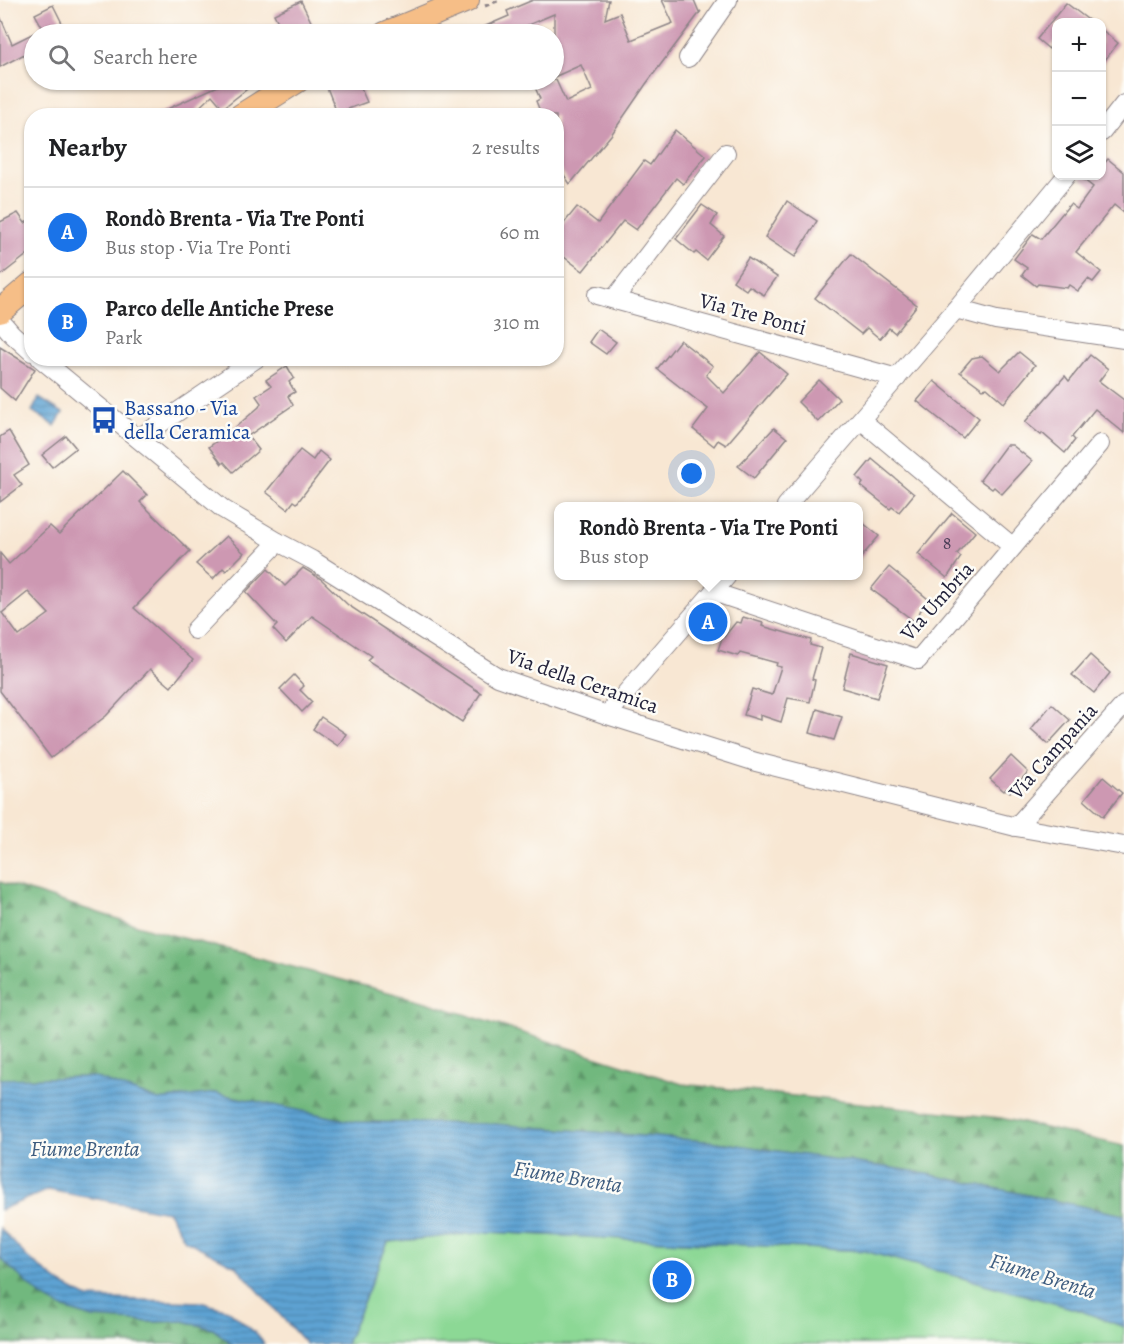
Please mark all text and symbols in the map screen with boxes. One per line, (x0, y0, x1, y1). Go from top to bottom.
map controls (1052, 18, 1106, 180)
button: + (1052, 18, 1106, 72)
search box (24, 24, 564, 90)
icon: search (45, 41, 78, 74)
text: Search here (93, 42, 198, 72)
button: − (1052, 72, 1106, 126)
button: layers (1052, 126, 1106, 180)
text: Nearby (48, 130, 127, 165)
text: 2 results (472, 134, 540, 161)
text: Rondò Brenta - Via Tre Ponti (105, 204, 364, 234)
text: A (61, 219, 74, 246)
text: 60 m (500, 219, 540, 246)
text: Bus stop · Via Tre Ponti (105, 234, 291, 261)
street label: Via Tre Ponti (696, 286, 810, 342)
text: Parco delle Antiche Prese (105, 294, 334, 324)
text: B (61, 309, 74, 336)
text: 310 m (494, 309, 540, 336)
text: Park (105, 324, 143, 351)
place label: Bassano - Via della Ceramica (124, 394, 251, 446)
bus stop icon: Bassano - Via della Ceramica (89, 405, 119, 435)
your location (677, 459, 706, 488)
popup (554, 502, 863, 580)
text: Rondò Brenta - Via Tre Ponti (579, 513, 838, 543)
house number: 8 (943, 531, 951, 555)
text: Bus stop (579, 543, 649, 570)
street label: Via Umbria (893, 555, 980, 647)
pin: A (688, 600, 728, 644)
street label: Via della Ceramica (503, 642, 663, 720)
street label: Via Campania (1002, 697, 1104, 806)
water label: Fiume Brenta (30, 1134, 140, 1164)
water label: Fiume Brenta (511, 1154, 624, 1200)
water label: Fiume Brenta (986, 1246, 1099, 1306)
pin: B (652, 1258, 692, 1302)

